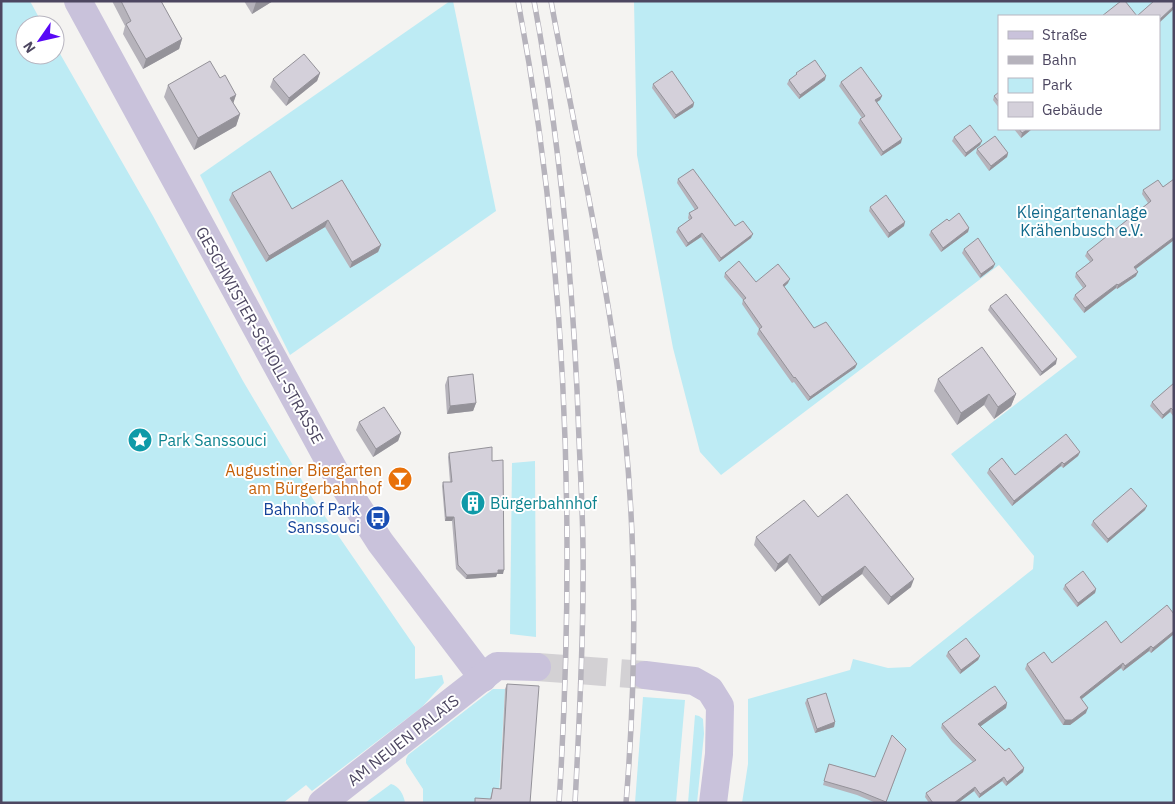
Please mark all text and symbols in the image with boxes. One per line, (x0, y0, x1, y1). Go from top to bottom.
north arrow (15, 15, 65, 65)
legend (998, 15, 1160, 130)
text: Straße (1042, 25, 1087, 44)
text: N (19, 38, 40, 57)
text: Bahn (1042, 50, 1077, 69)
text: Park (1042, 75, 1072, 94)
text: Gebäude (1042, 100, 1103, 119)
park label: Kleingartenanlage Krähenbusch e.V. (1017, 202, 1147, 240)
street label: GESCHWISTER-SCHOLL-STRASSE (192, 223, 328, 447)
place icon: Park Sanssouci (127, 427, 153, 453)
place label: Park Sanssouci (158, 430, 267, 450)
place label: Augustiner Biergarten am Bürgerbahnhof (225, 460, 382, 498)
bar icon: Augustiner Biergarten am Bürgerbahnhof (387, 466, 413, 492)
building icon: Bürgerbahnhof (460, 490, 486, 516)
place label: Bürgerbahnhof (490, 493, 597, 513)
place label: Bahnhof Park Sanssouci (264, 499, 361, 537)
bus stop icon: Bahnhof Park Sanssouci (365, 505, 391, 531)
street label: AM NEUEN PALAIS (343, 690, 463, 790)

